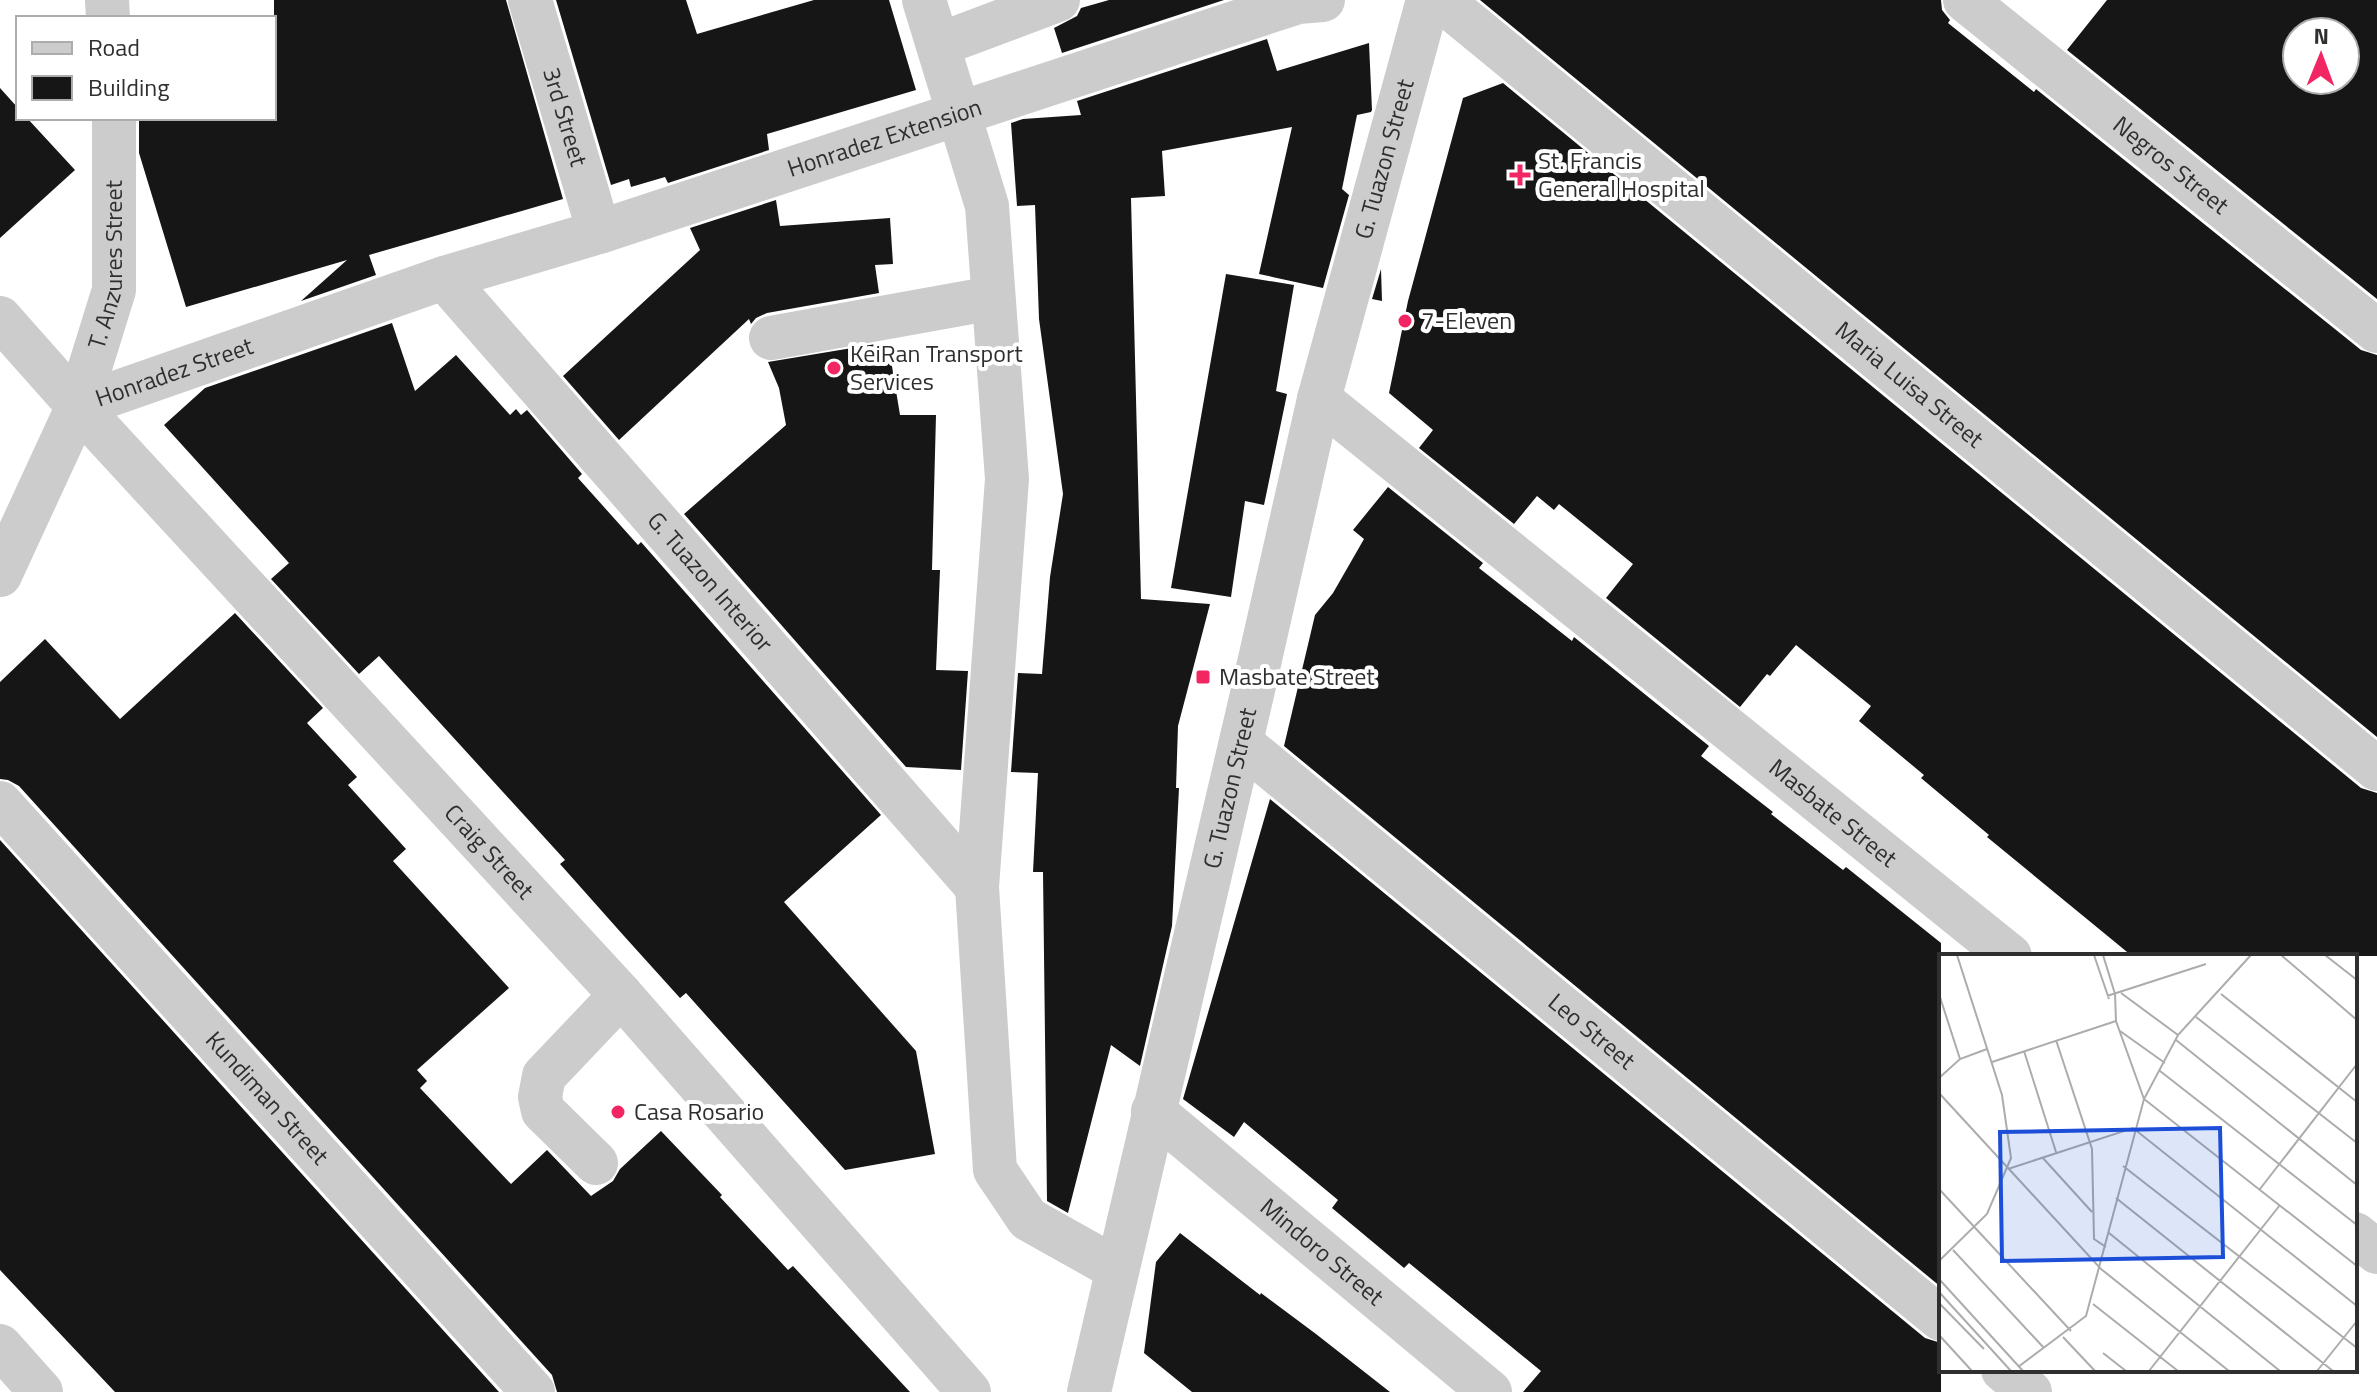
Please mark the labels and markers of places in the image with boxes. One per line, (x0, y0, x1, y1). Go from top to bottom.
place label: St. Francis General Hospital (1538, 142, 1705, 206)
marker: St. Francis General Hospital (1509, 164, 1531, 186)
place label: 7-Eleven (1421, 302, 1512, 338)
marker: 7-Eleven (1396, 312, 1414, 330)
place label: KeiRan Transport Services (850, 335, 1023, 399)
marker: KeiRan Transport Services (825, 359, 843, 377)
place label: Masbate Street (1219, 658, 1375, 694)
marker: Masbate Street (1194, 668, 1212, 686)
place label: Casa Rosario (634, 1093, 764, 1129)
marker: Casa Rosario (609, 1103, 627, 1121)

